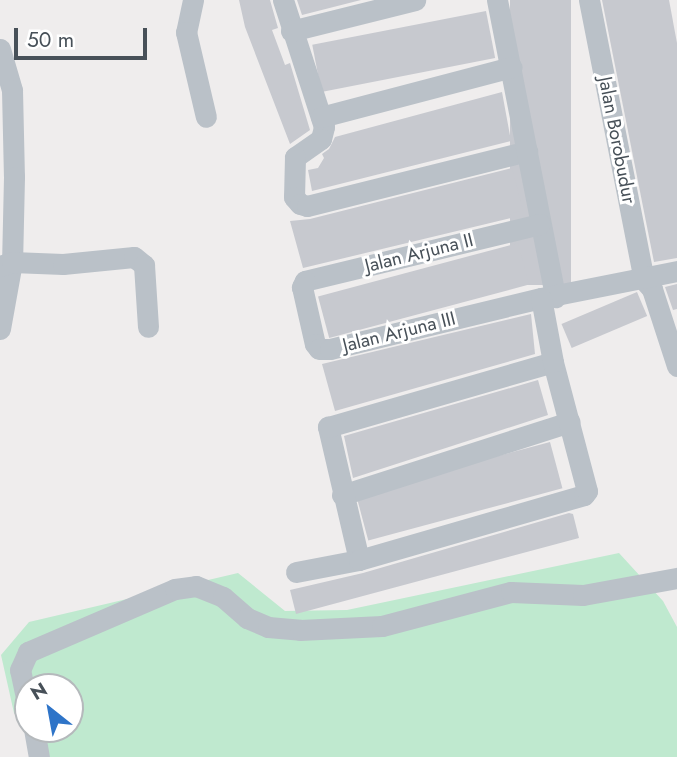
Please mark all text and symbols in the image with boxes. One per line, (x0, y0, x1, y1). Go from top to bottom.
scale bar (18, 14, 150, 58)
text: 50 m (27, 25, 74, 55)
street label: Jalan Borobudur (594, 75, 640, 205)
street label: Jalan Arjuna II (362, 229, 476, 277)
street label: Jalan Arjuna III (340, 307, 458, 357)
north arrow (14, 673, 84, 743)
text: N (26, 676, 52, 707)

